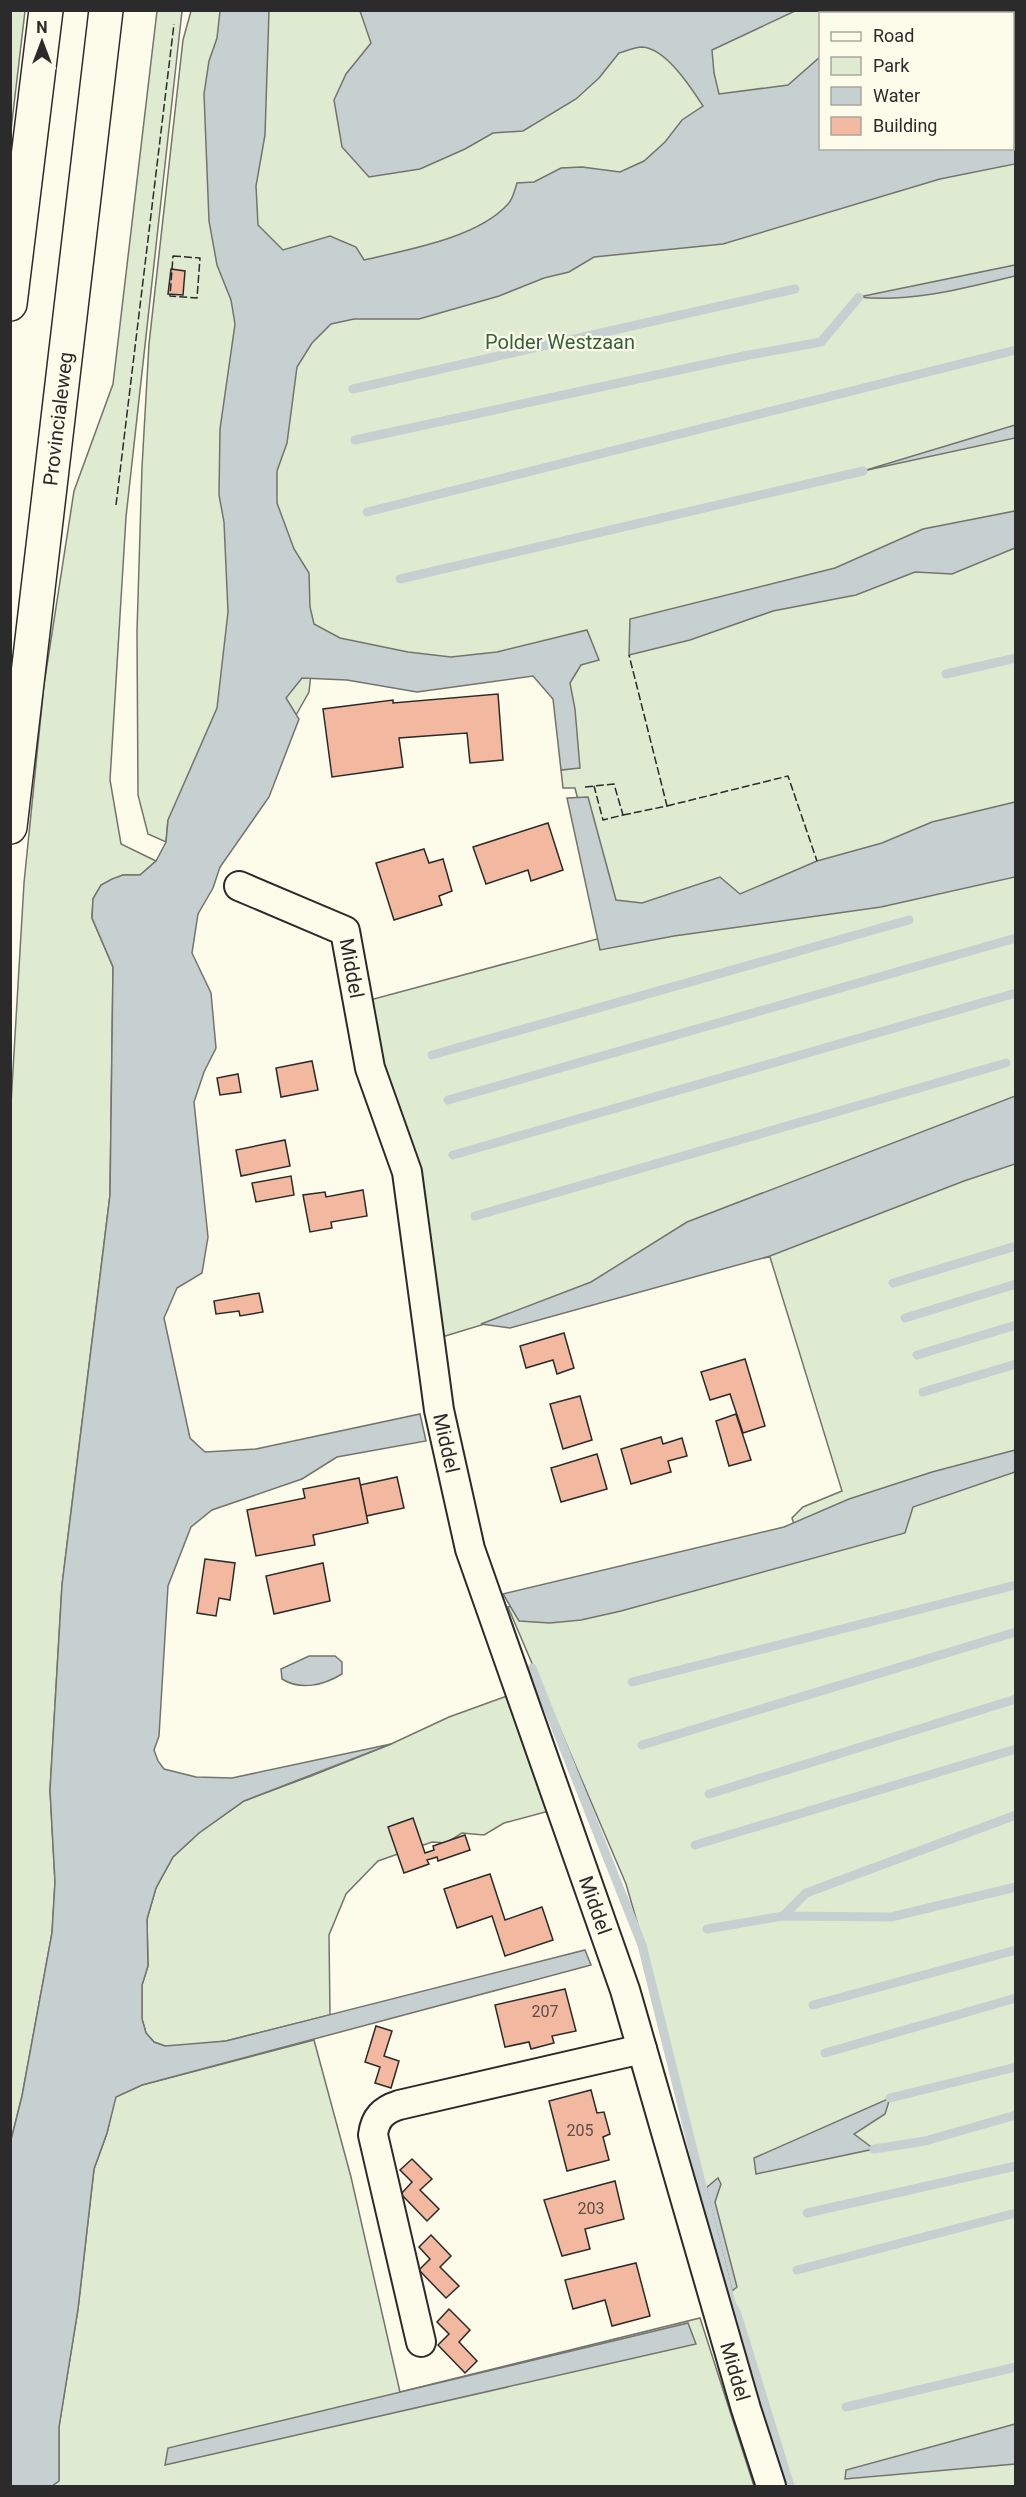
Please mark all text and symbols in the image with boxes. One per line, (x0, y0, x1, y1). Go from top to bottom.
north arrow (12, 12, 72, 72)
legend (819, 12, 1014, 150)
text: N (36, 18, 48, 37)
text: Road (873, 25, 914, 46)
text: Park (873, 55, 910, 76)
text: Water (873, 85, 920, 106)
text: Building (873, 115, 937, 136)
park label: Polder Westzaan (485, 330, 635, 354)
street label: Provincialeweg (38, 351, 78, 487)
street label: Middel (335, 936, 369, 1000)
street label: Middel (428, 1411, 465, 1475)
street label: Middel (574, 1873, 617, 1938)
house number: 207 (532, 2002, 558, 2021)
house number: 205 (567, 2121, 593, 2140)
house number: 203 (578, 2199, 604, 2218)
street label: Middel (715, 2339, 755, 2404)

